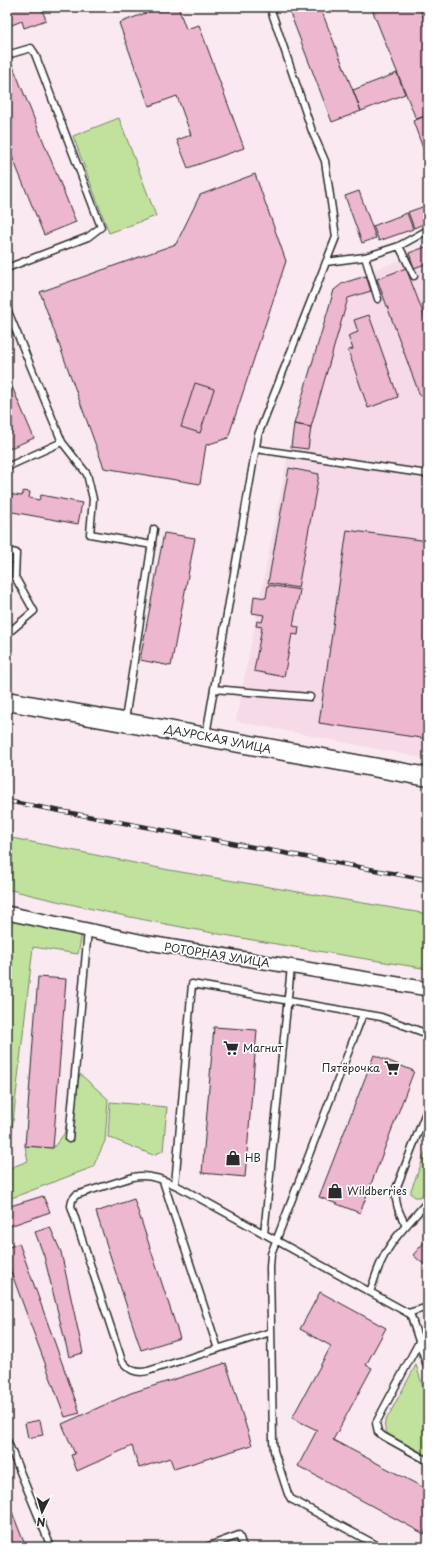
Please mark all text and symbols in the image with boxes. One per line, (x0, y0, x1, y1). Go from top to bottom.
street label: ДАУРСКАЯ УЛИЦА (162, 720, 273, 757)
street label: РОТОРНАЯ УЛИЦА (163, 938, 272, 971)
supermarket icon: Магнит (222, 1039, 240, 1057)
place label: Магнит (243, 1039, 284, 1056)
place label: Пятёрочка (322, 1059, 380, 1076)
supermarket icon: Пятёрочка (383, 1059, 401, 1077)
shop icon: HB (224, 1149, 242, 1167)
place label: HB (245, 1149, 261, 1166)
shop icon: Wildberries (326, 1182, 344, 1200)
place label: Wildberries (347, 1182, 407, 1199)
north arrow (22, 1492, 62, 1532)
text: N (36, 1514, 46, 1531)

